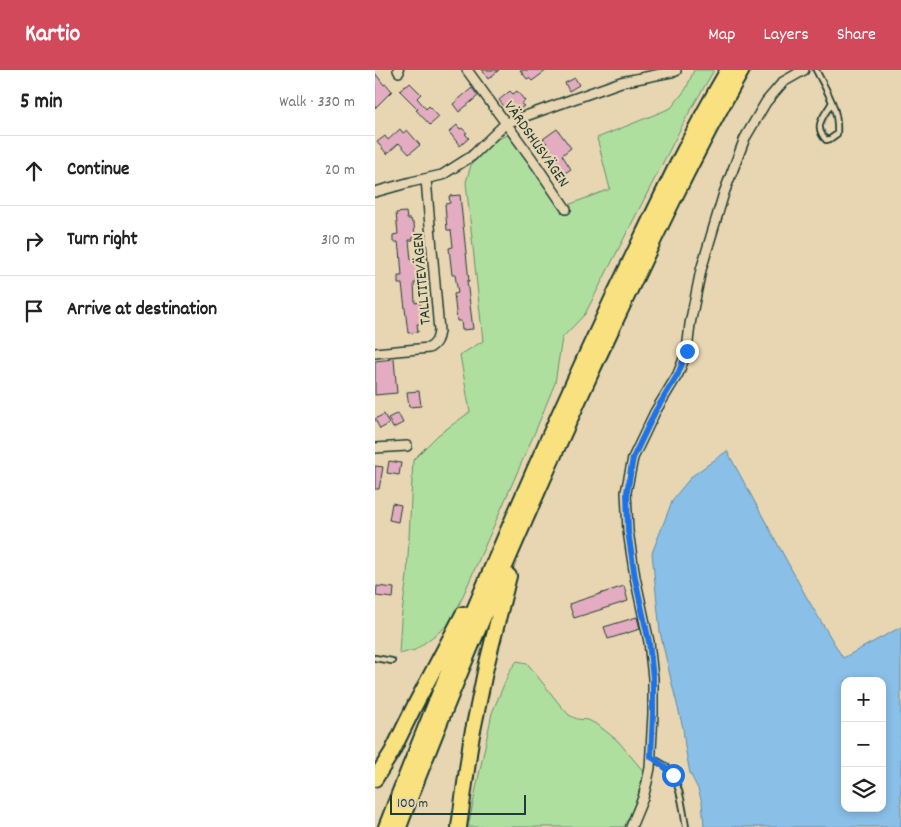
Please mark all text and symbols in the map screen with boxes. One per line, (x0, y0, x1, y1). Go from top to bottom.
text: Kartio (25, 18, 80, 52)
text: Map (708, 23, 735, 48)
text: Layers (763, 23, 809, 48)
text: Share (837, 23, 876, 48)
text: 5 min (20, 88, 63, 118)
text: Walk · 330 m (279, 91, 355, 114)
street label: VÄRDSHUSVÄGEN (497, 96, 574, 193)
icon: ahead (20, 157, 48, 185)
text: Continue (67, 157, 129, 184)
text: 20 m (325, 159, 355, 182)
icon: right (20, 227, 48, 255)
text: Turn right (67, 227, 138, 254)
text: 310 m (321, 229, 355, 252)
street label: TALLTITEVÄGEN (407, 232, 438, 326)
icon: arrive (20, 297, 48, 325)
text: Arrive at destination (67, 297, 217, 324)
route end (676, 340, 699, 363)
map controls (841, 677, 886, 812)
button: + (841, 677, 886, 722)
button: − (841, 722, 886, 767)
route start (662, 764, 685, 787)
button: layers (841, 767, 886, 812)
scale bar (390, 792, 526, 815)
text: 100 m (397, 794, 428, 814)

